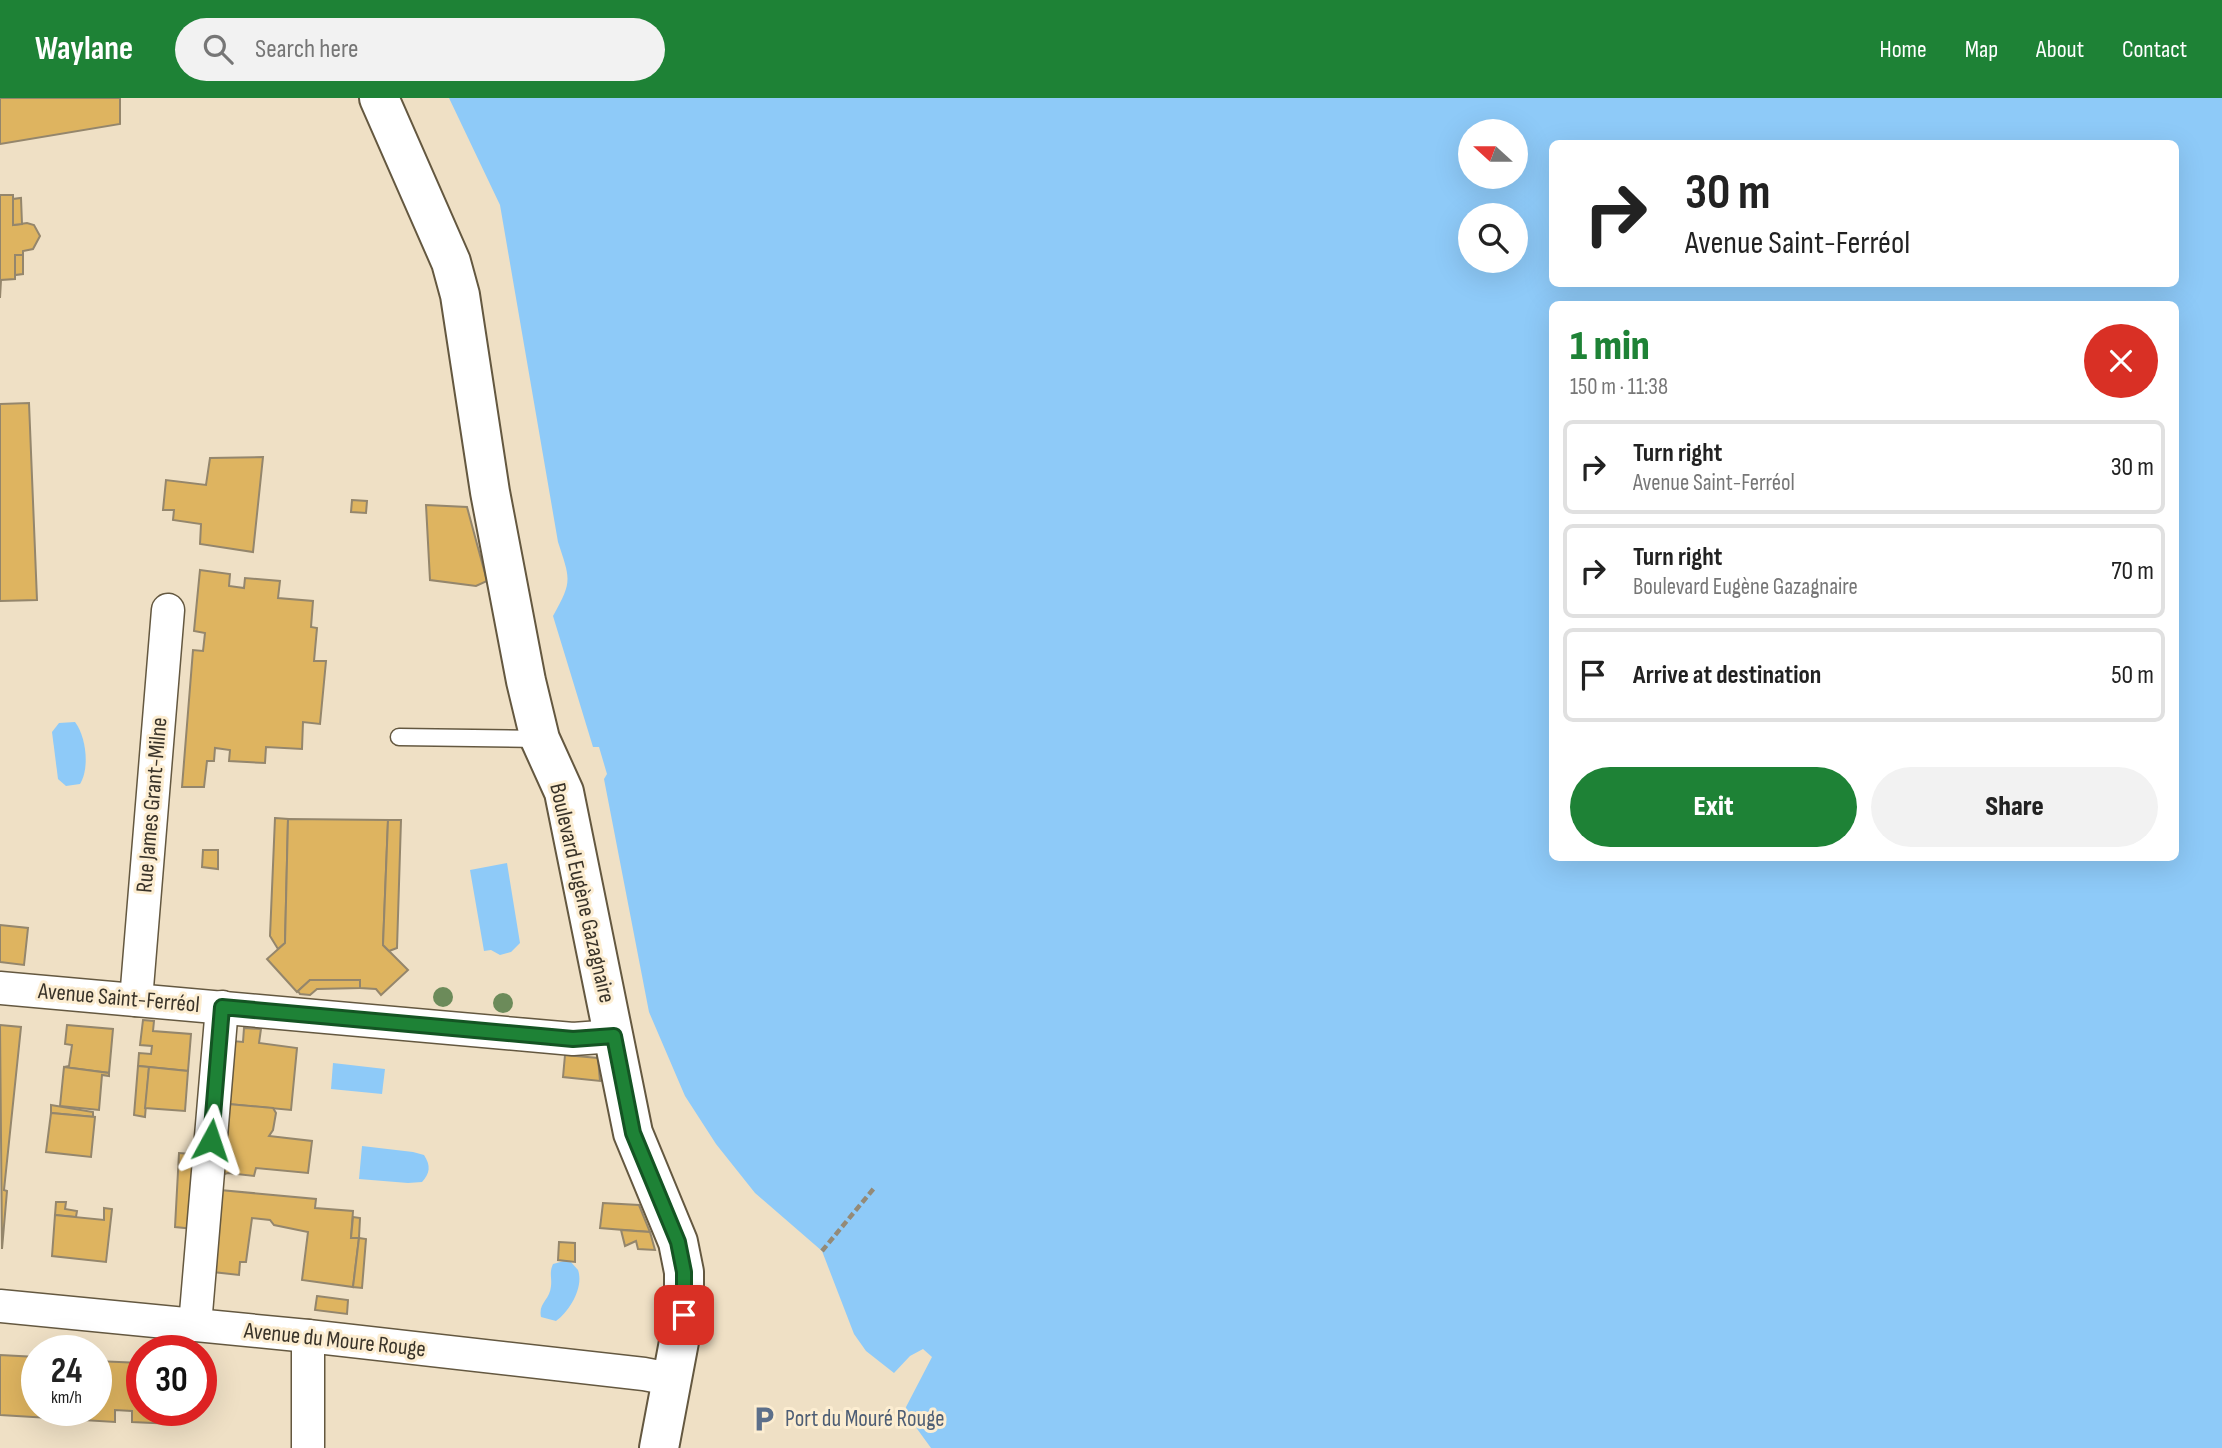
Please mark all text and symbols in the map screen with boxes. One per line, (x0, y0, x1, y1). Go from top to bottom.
search box (175, 18, 665, 81)
text: Waylane (35, 29, 133, 69)
icon: search (199, 30, 237, 68)
text: Search here (255, 34, 358, 65)
text: Home (1879, 35, 1927, 64)
text: Map (1965, 35, 1998, 64)
text: About (2036, 35, 2084, 64)
text: Contact (2122, 35, 2187, 64)
north arrow (1458, 119, 1528, 189)
map controls (1458, 119, 1528, 273)
text: 30 m (1685, 164, 1770, 223)
icon: right (1570, 168, 1661, 259)
button: search (1458, 203, 1528, 273)
text: Avenue Saint-Ferréol (1685, 224, 1910, 263)
text: 1 min (1570, 321, 1650, 372)
button: close (2084, 324, 2158, 398)
text: 150 m · 11:38 (1570, 373, 1668, 401)
text: Turn right (1633, 438, 1722, 469)
icon: right (1574, 448, 1612, 486)
text: 30 m (2111, 452, 2154, 483)
text: Avenue Saint-Ferréol (1633, 469, 1795, 497)
text: Turn right (1633, 542, 1722, 573)
icon: right (1574, 552, 1612, 590)
text: 70 m (2111, 556, 2154, 587)
text: Boulevard Eugène Gazagnaire (1633, 573, 1858, 601)
icon: arrive (1574, 656, 1612, 694)
text: Arrive at destination (1633, 660, 1821, 691)
text: 50 m (2111, 660, 2154, 691)
street label: Rue James Grant-Milne (130, 716, 174, 894)
button: Exit (1570, 767, 1857, 847)
button: Share (1871, 767, 2158, 847)
street label: Boulevard Eugène Gazagnaire (543, 780, 621, 1006)
street label: Avenue Saint-Ferréol (36, 977, 201, 1019)
position arrow (174, 1103, 248, 1177)
pin (654, 1285, 714, 1345)
icon: arrive (665, 1296, 703, 1334)
street label: Avenue du Moure Rouge (242, 1316, 427, 1363)
speed limit sign: 30 (126, 1335, 217, 1426)
text: 24 (51, 1350, 82, 1393)
text: km/h (51, 1387, 82, 1408)
parking icon: Port du Mouré Rouge (749, 1404, 779, 1434)
place label: Port du Mouré Rouge (785, 1405, 944, 1433)

